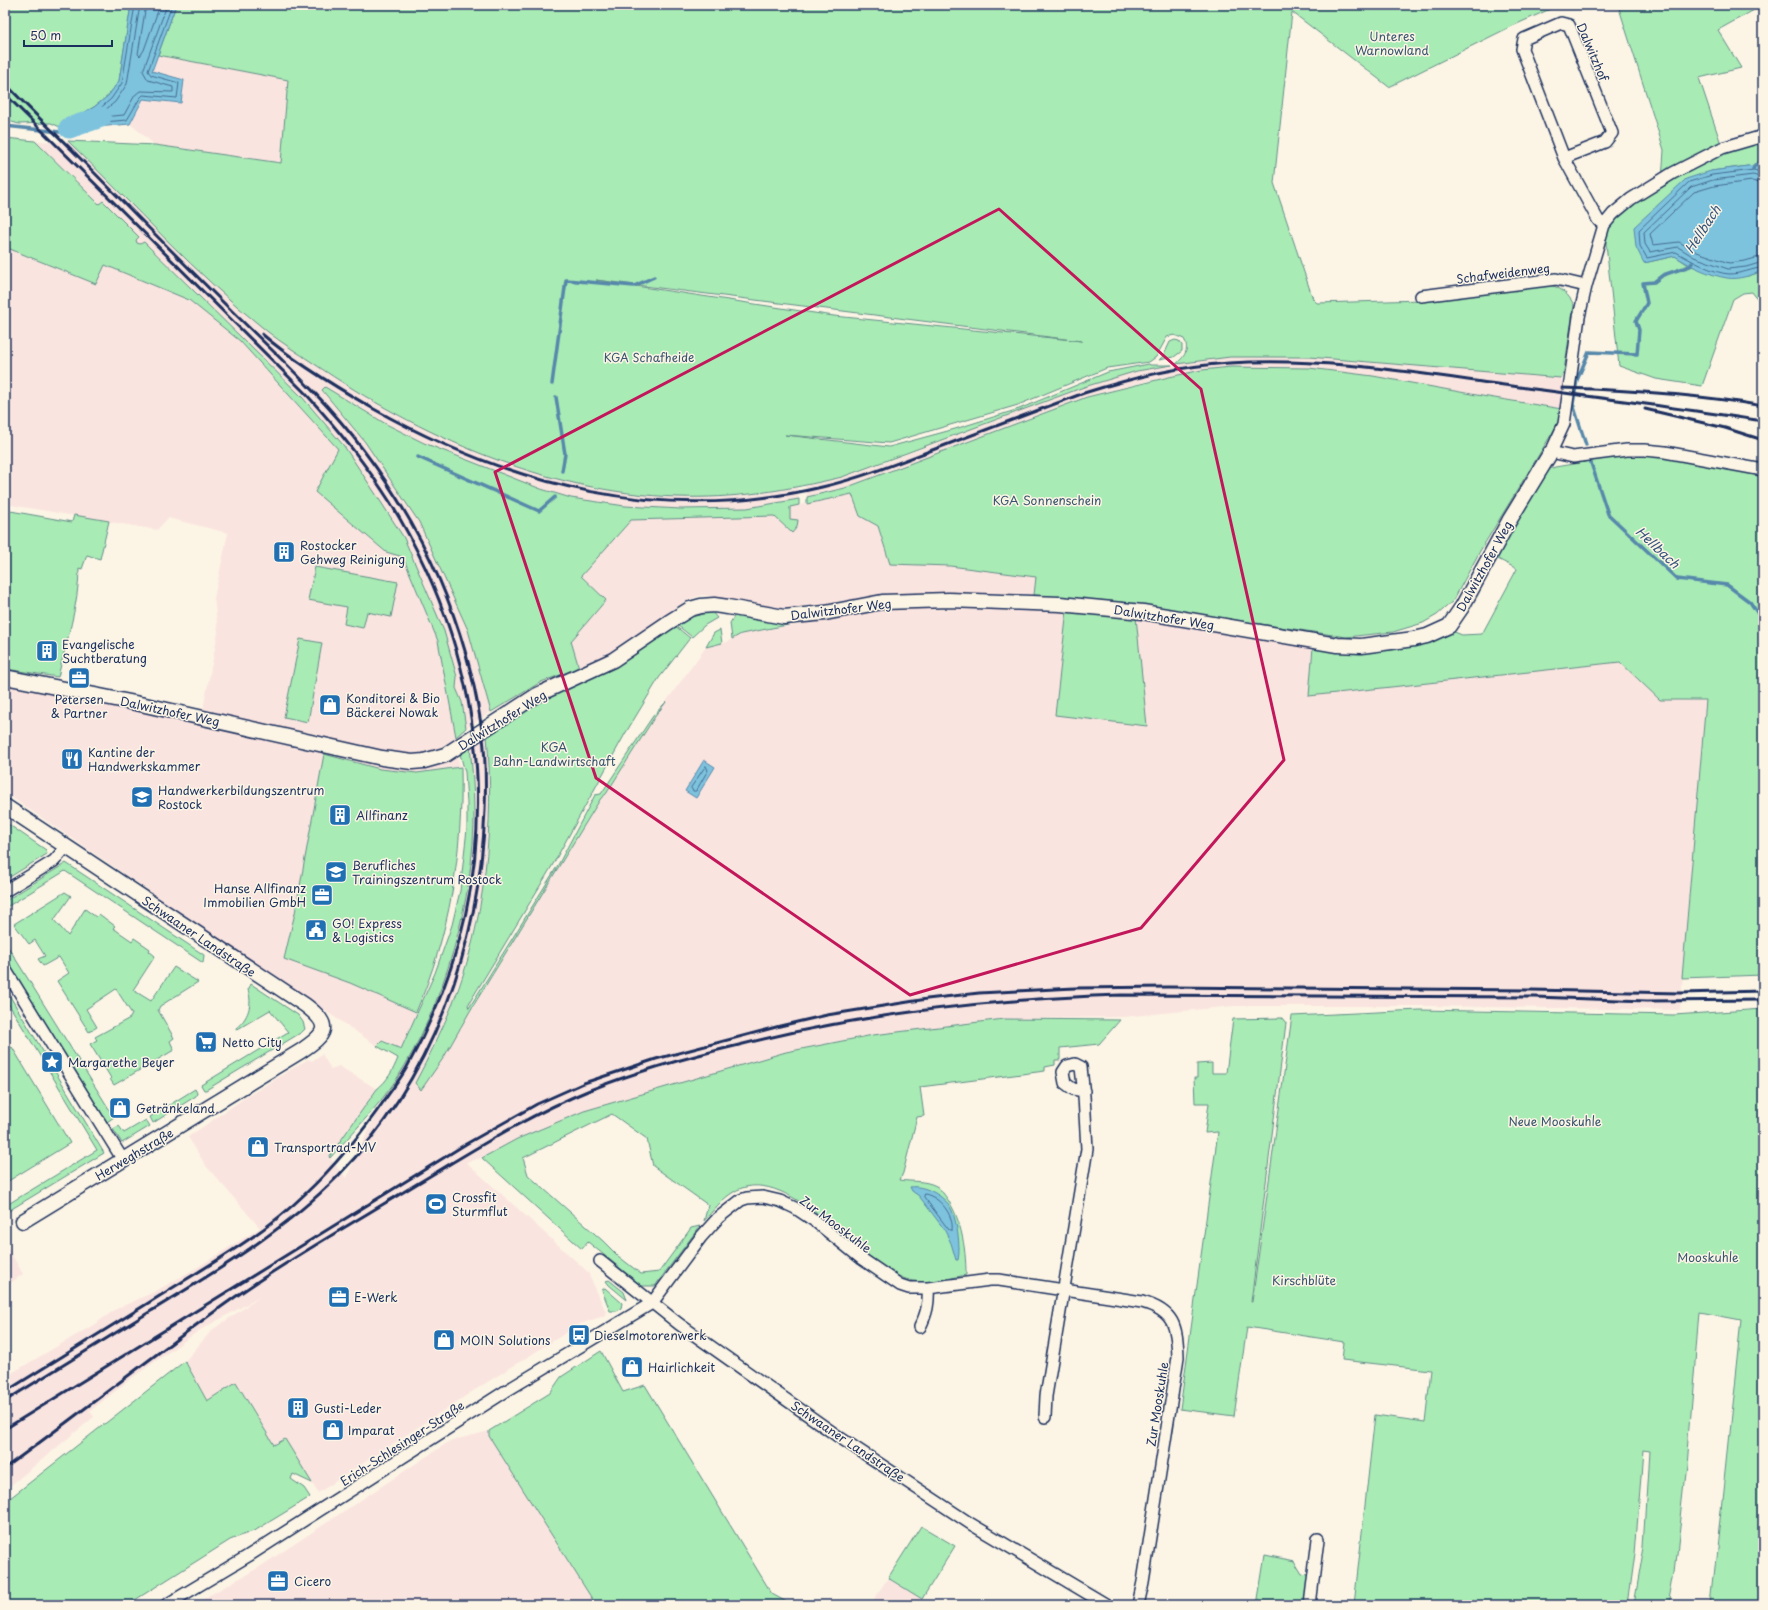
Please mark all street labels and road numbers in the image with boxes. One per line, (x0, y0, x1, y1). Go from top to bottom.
street label: Dalwitzhof (1573, 20, 1614, 85)
street label: Schafweidenweg (1455, 258, 1551, 288)
street label: Dalwitzhofer Weg (1452, 517, 1516, 615)
street label: Dalwitzhofer Weg (790, 594, 892, 624)
street label: Dalwitzhofer Weg (1113, 600, 1216, 634)
street label: Dalwitzhofer Weg (454, 685, 550, 754)
street label: Dalwitzhofer Weg (119, 692, 222, 730)
street label: Schwaaner Landstraße (138, 891, 260, 981)
street label: Herweghstraße (91, 1123, 177, 1185)
street label: Zur Mooskuhle (796, 1191, 876, 1257)
street label: Zur Mooskuhle (1141, 1360, 1173, 1448)
street label: Erich-Schlesinger-Straße (336, 1396, 468, 1490)
street label: Schwaaner Landstraße (787, 1396, 909, 1486)

